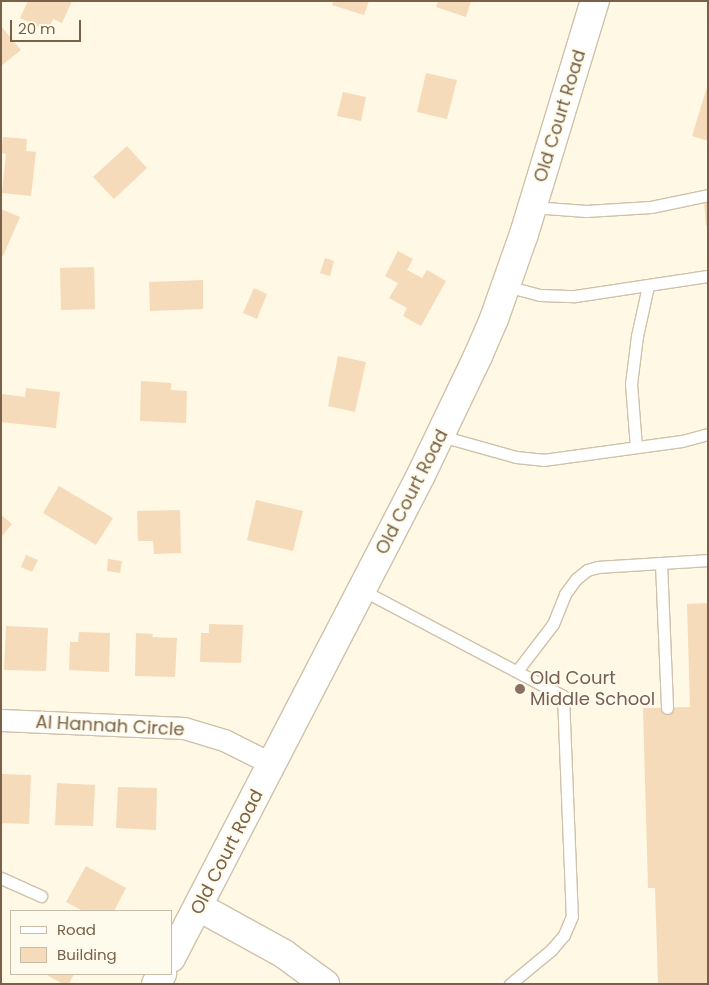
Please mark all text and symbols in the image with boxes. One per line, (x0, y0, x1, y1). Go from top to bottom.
scale bar (12, 10, 84, 42)
text: 20 m (18, 18, 56, 39)
street label: Old Court Road (530, 47, 590, 185)
street label: Old Court Road (371, 426, 453, 558)
place label: Old Court Middle School (530, 668, 655, 711)
marker: Old Court Middle School (514, 683, 526, 695)
street label: Al Hannah Circle (35, 711, 185, 741)
street label: Old Court Road (186, 786, 268, 918)
legend (10, 910, 172, 975)
text: Road (57, 919, 96, 940)
text: Building (57, 944, 117, 965)

